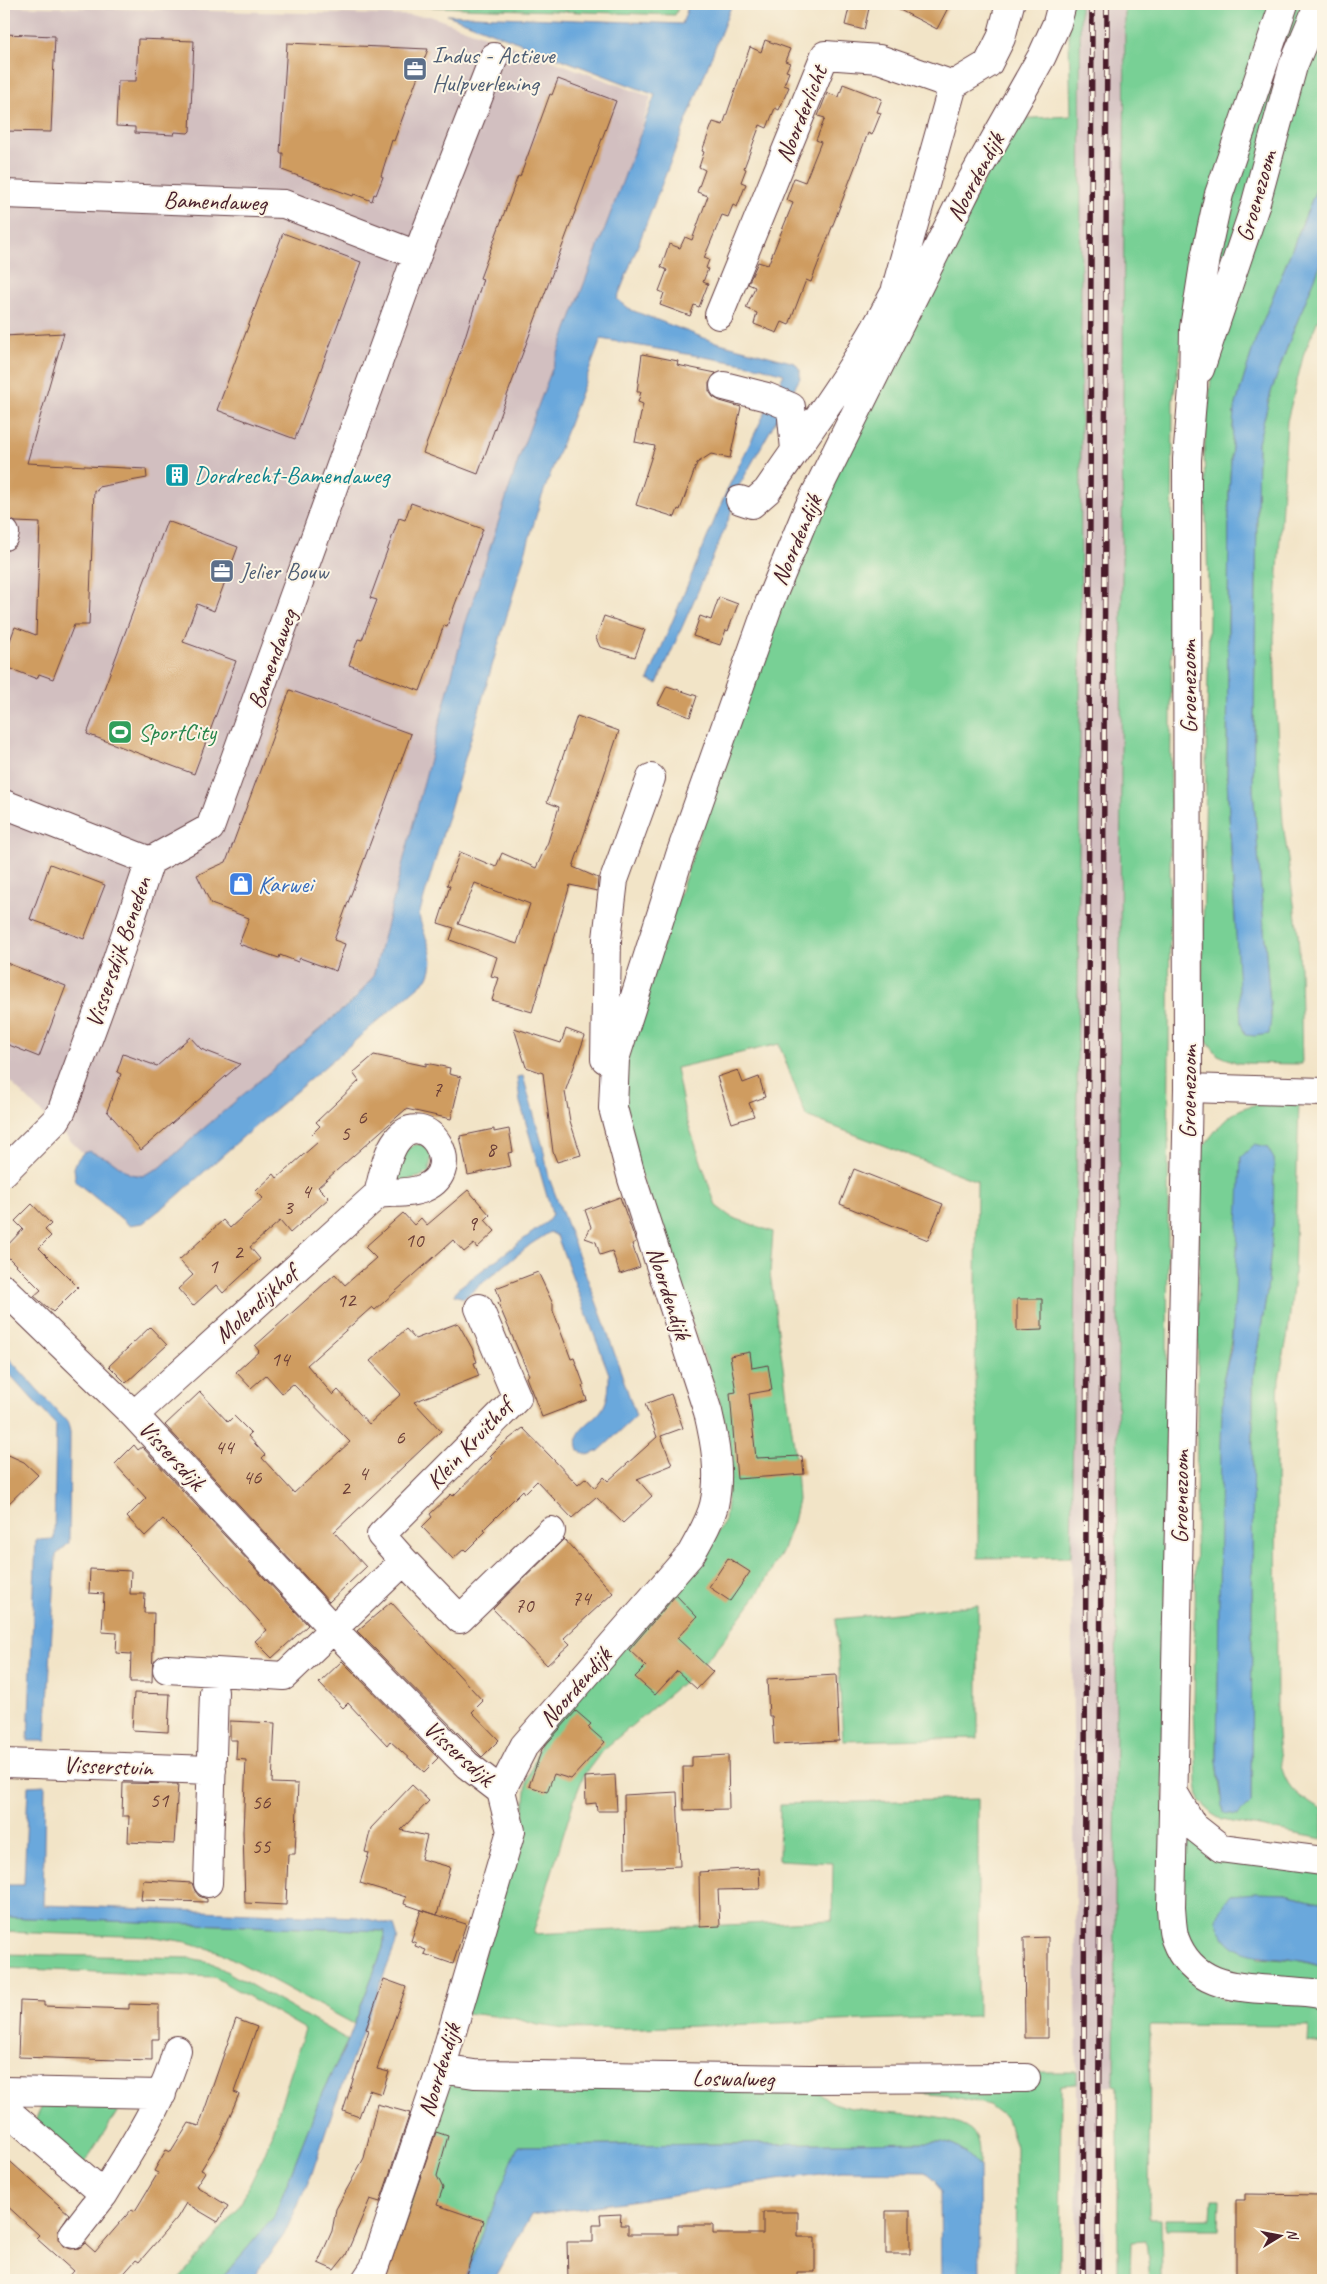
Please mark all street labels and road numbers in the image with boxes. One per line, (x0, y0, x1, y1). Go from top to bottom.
street label: Noorderlicht (768, 59, 835, 167)
street label: Noordendijk (939, 126, 1012, 226)
street label: Groenezoom (1229, 145, 1284, 245)
street label: Bamendaweg (163, 184, 269, 218)
street label: Noordendijk (764, 488, 829, 590)
street label: Bamendaweg (240, 603, 305, 713)
street label: Groenezoom (1173, 638, 1203, 734)
street label: Vissersdijk Beneden (78, 872, 158, 1031)
street label: Groenezoom (1172, 1043, 1204, 1139)
street label: Noordendijk (640, 1243, 699, 1345)
street label: Molendijkhof (208, 1255, 308, 1349)
street label: Klein Kruithof (420, 1388, 523, 1495)
street label: Vissersdijk (132, 1414, 213, 1498)
street label: Groenezoom (1164, 1448, 1196, 1544)
street label: Noordendijk (532, 1639, 619, 1733)
street label: Vissersdijk (417, 1713, 502, 1794)
street label: Visserstuin (63, 1749, 154, 1783)
street label: Noordendijk (411, 2018, 468, 2120)
street label: Loswalweg (692, 2062, 777, 2094)

